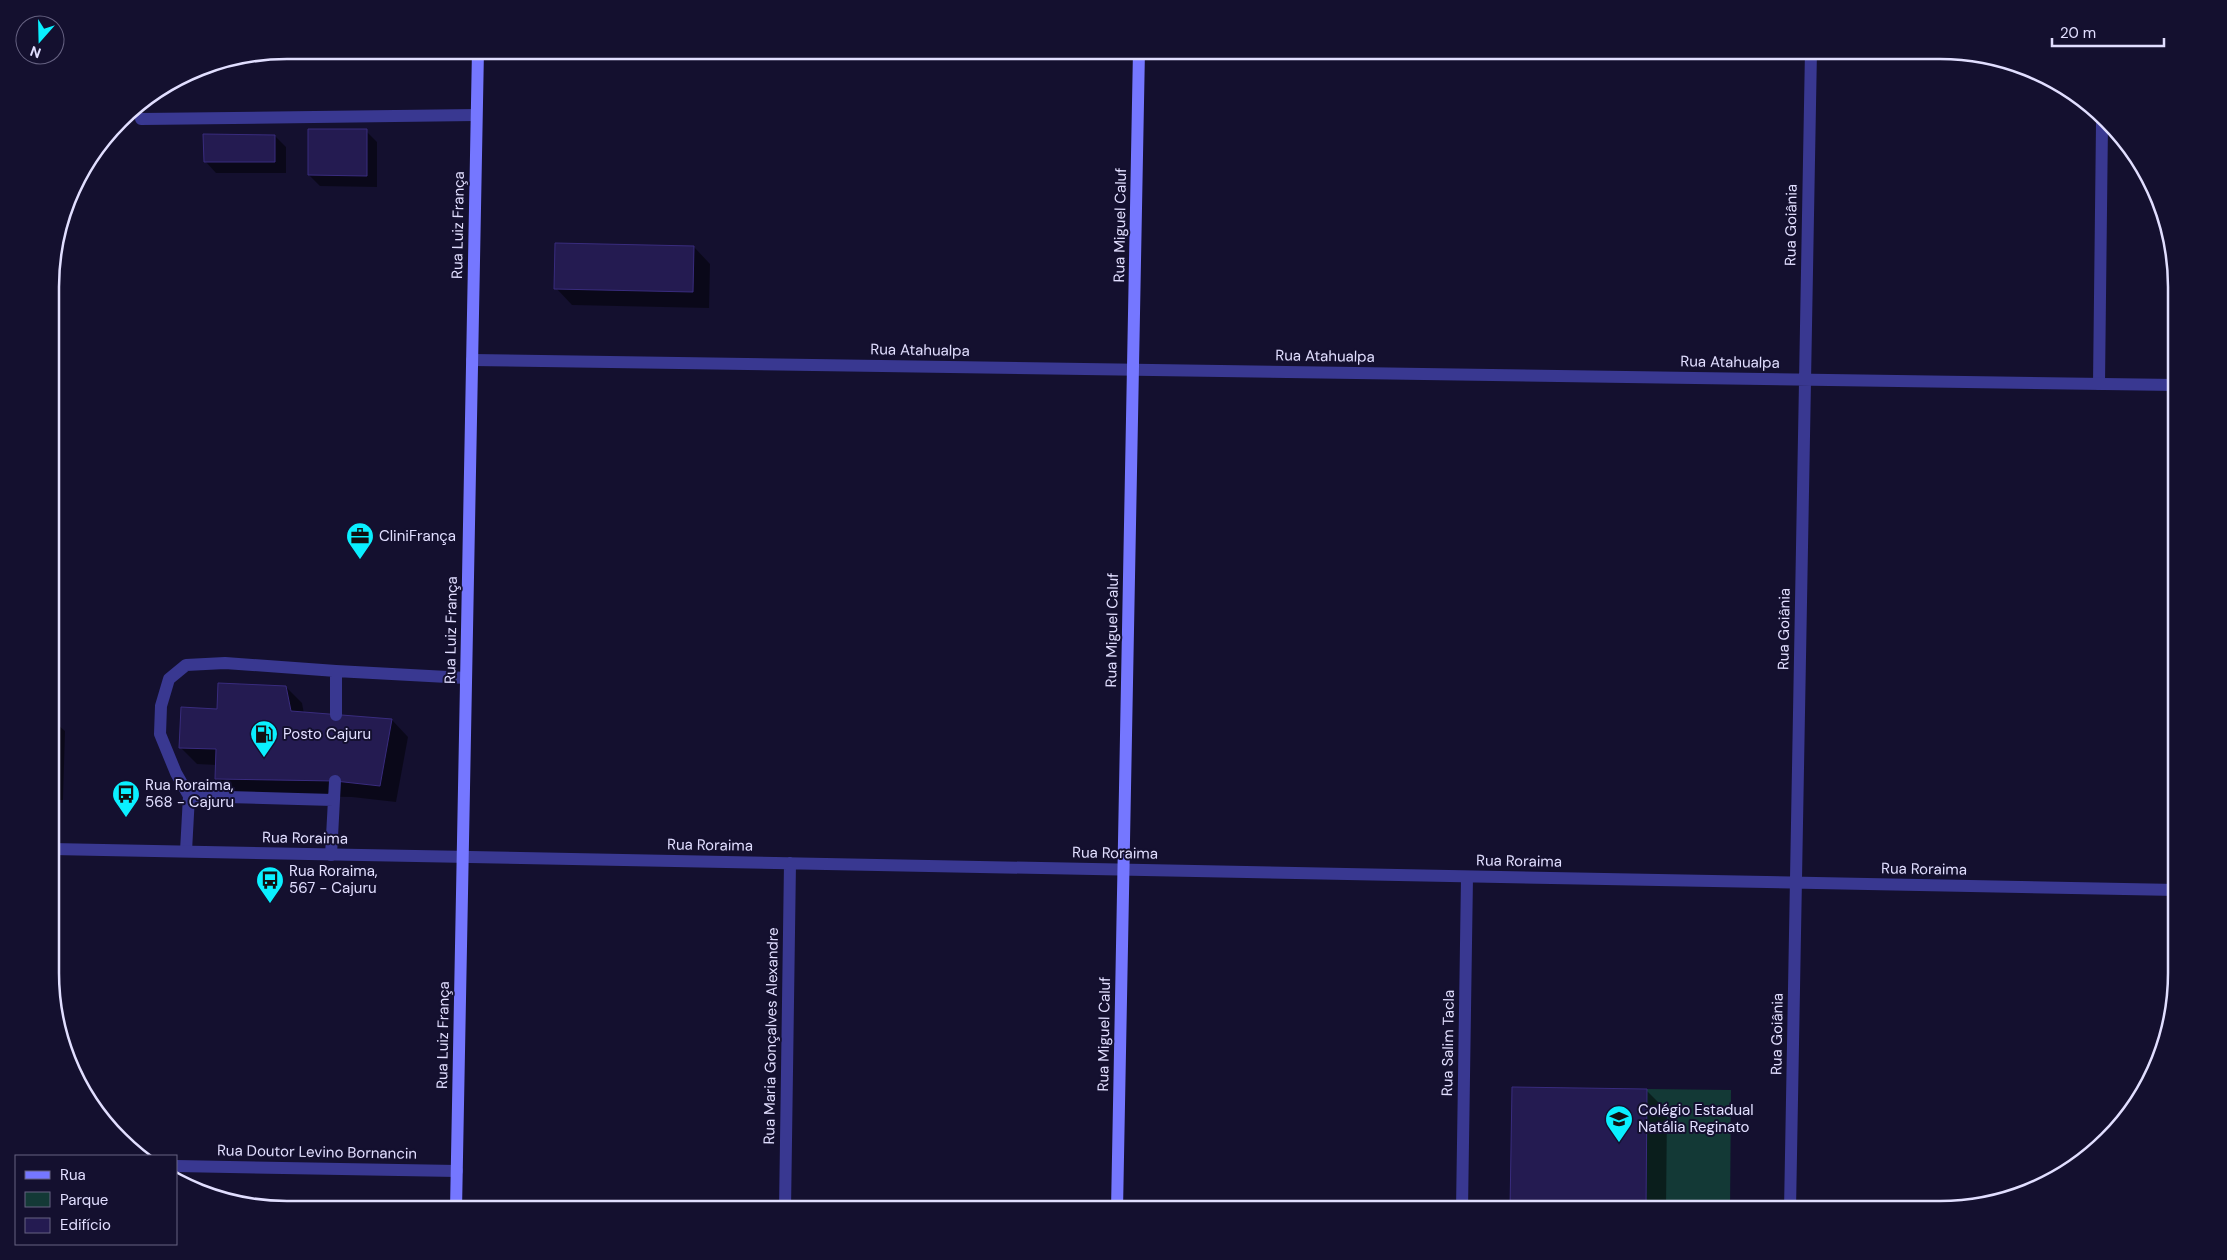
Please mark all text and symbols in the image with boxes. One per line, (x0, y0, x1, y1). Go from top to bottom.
north arrow (15, 15, 65, 65)
scale bar (2052, 15, 2164, 47)
text: 20 m (2060, 23, 2096, 43)
text: N (28, 42, 43, 62)
street label: Rua Miguel Caluf (1109, 168, 1131, 282)
street label: Rua Luiz França (447, 171, 469, 279)
street label: Rua Goiânia (1780, 184, 1802, 266)
street label: Rua Atahualpa (870, 339, 970, 361)
street label: Rua Atahualpa (1275, 345, 1375, 367)
street label: Rua Atahualpa (1680, 351, 1780, 373)
office icon: CliniFrança (345, 521, 375, 560)
place label: CliniFrança (379, 526, 456, 546)
street label: Rua Miguel Caluf (1101, 573, 1123, 687)
street label: Rua Luiz França (440, 576, 462, 684)
street label: Rua Goiânia (1773, 588, 1795, 670)
fuel station icon: Posto Cajuru (249, 719, 279, 758)
place label: Posto Cajuru (283, 724, 371, 744)
place label: Rua Roraima, 568 - Cajuru (145, 775, 234, 812)
bus stop icon: Rua Roraima, 568 - Cajuru (111, 779, 141, 818)
street label: Rua Roraima (262, 827, 348, 849)
street label: Rua Roraima (667, 834, 753, 856)
street label: Rua Roraima (1072, 842, 1158, 864)
street label: Rua Roraima (1476, 850, 1562, 872)
street label: Rua Roraima (1881, 858, 1967, 880)
place label: Rua Roraima, 567 - Cajuru (289, 861, 378, 898)
bus stop icon: Rua Roraima, 567 - Cajuru (255, 865, 285, 904)
street label: Rua Maria Gonçalves Alexandre (759, 927, 783, 1145)
street label: Rua Miguel Caluf (1093, 977, 1115, 1091)
street label: Rua Luiz França (432, 981, 454, 1089)
street label: Rua Salim Tacla (1437, 990, 1459, 1096)
street label: Rua Goiânia (1766, 993, 1788, 1075)
place label: Colégio Estadual Natália Reginato (1638, 1100, 1754, 1137)
school or university icon: Colégio Estadual Natália Reginato (1604, 1104, 1634, 1143)
street label: Rua Doutor Levino Bornancin (217, 1140, 417, 1164)
legend (15, 1155, 178, 1245)
text: Rua (60, 1165, 86, 1185)
text: Parque (60, 1190, 108, 1210)
text: Edifício (60, 1215, 111, 1235)

